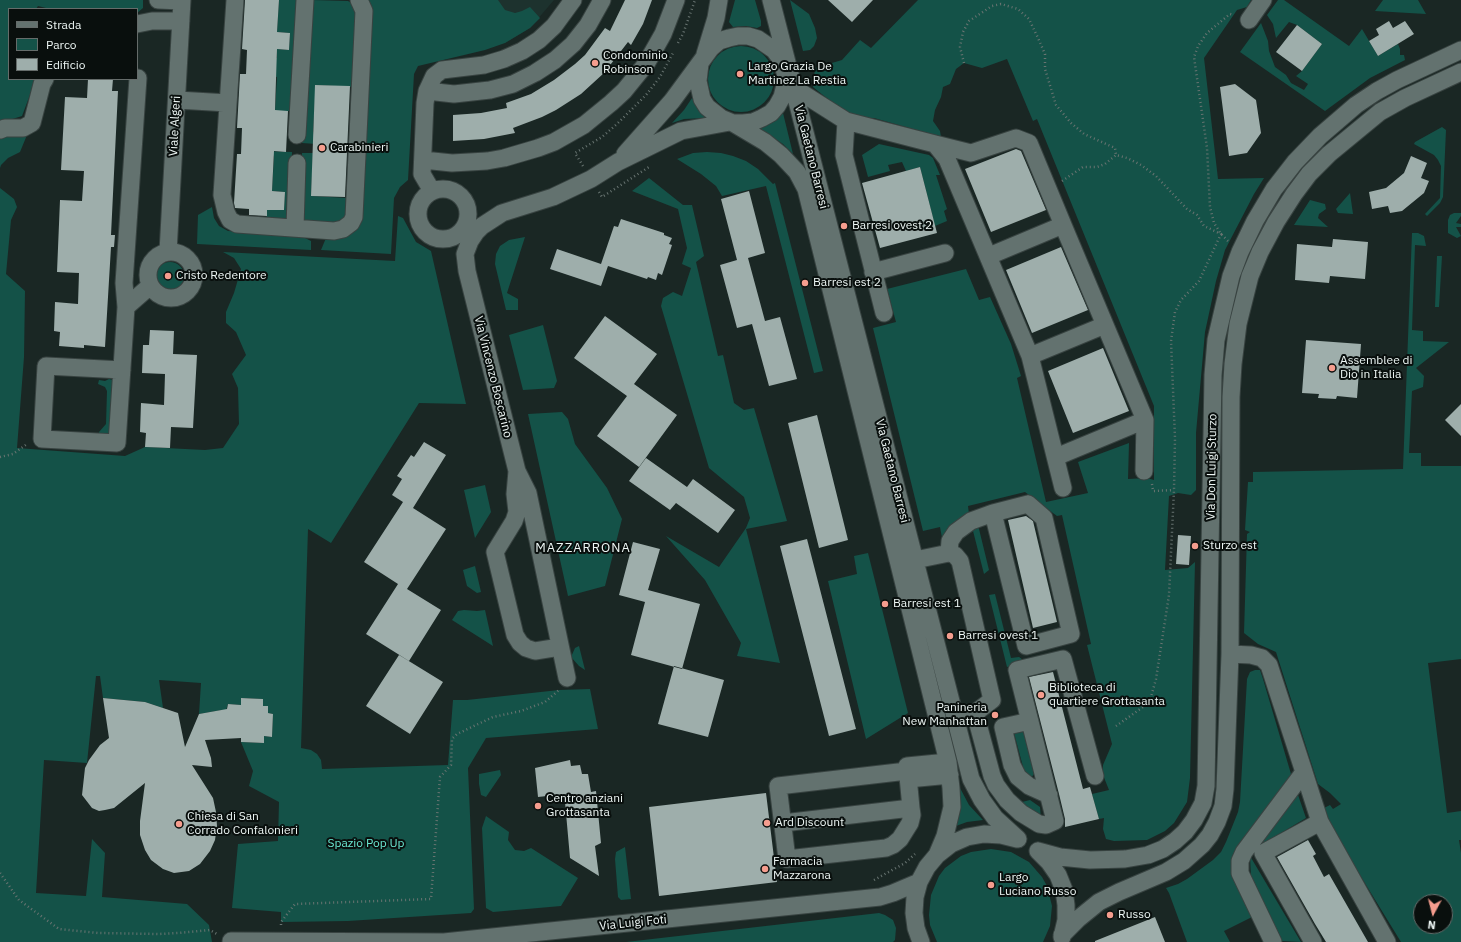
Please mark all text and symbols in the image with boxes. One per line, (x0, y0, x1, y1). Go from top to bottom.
legend (8, 8, 138, 80)
text: Strada (46, 17, 81, 32)
text: Parco (46, 37, 77, 52)
place label: Condominio Robinson (603, 49, 668, 77)
text: Edificio (46, 57, 85, 72)
marker: Condominio Robinson (590, 58, 600, 68)
place label: Largo Grazia De Martinez La Restia (748, 60, 846, 88)
marker: Largo Grazia De Martinez La Restia (735, 69, 745, 79)
street label: Viale Algeri (166, 95, 184, 157)
street label: Via Gaetano Barresi (791, 104, 831, 210)
place label: Carabinieri (330, 141, 388, 155)
marker: Carabinieri (317, 143, 327, 153)
place label: Barresi ovest 2 (852, 219, 932, 233)
marker: Barresi ovest 2 (839, 221, 849, 231)
place label: Cristo Redentore (176, 269, 267, 283)
marker: Cristo Redentore (163, 271, 173, 281)
place label: Barresi est 2 (813, 276, 881, 290)
marker: Barresi est 2 (800, 278, 810, 288)
street label: Via Vincenzo Boscarino (471, 315, 515, 439)
place label: Assemblee di Dio in Italia (1340, 354, 1413, 382)
marker: Assemblee di Dio in Italia (1327, 363, 1337, 373)
street label: Via Don Luigi Sturzo (1204, 414, 1220, 520)
street label: Via Gaetano Barresi (872, 418, 912, 524)
place label: Sturzo est (1203, 539, 1257, 553)
district label: MAZZARRONA (535, 540, 631, 556)
marker: Sturzo est (1190, 541, 1200, 551)
place label: Barresi est 1 (893, 597, 961, 611)
marker: Barresi est 1 (880, 599, 890, 609)
place label: Barresi ovest 1 (958, 629, 1038, 643)
marker: Barresi ovest 1 (945, 631, 955, 641)
place label: Biblioteca di quartiere Grottasanta (1049, 681, 1165, 709)
marker: Biblioteca di quartiere Grottasanta (1036, 690, 1046, 700)
place label: Panineria New Manhattan (902, 701, 987, 729)
marker: Panineria New Manhattan (990, 710, 1000, 720)
place label: Centro anziani Grottasanta (546, 792, 623, 820)
marker: Centro anziani Grottasanta (533, 801, 543, 811)
place label: Chiesa di San Corrado Confalonieri (187, 810, 298, 838)
place label: Ard Discount (775, 816, 844, 830)
marker: Ard Discount (762, 818, 772, 828)
marker: Chiesa di San Corrado Confalonieri (174, 819, 184, 829)
park label: Spazio Pop Up (327, 837, 405, 851)
place label: Farmacia Mazzarona (773, 855, 831, 883)
marker: Farmacia Mazzarona (760, 864, 770, 874)
place label: Largo Luciano Russo (999, 871, 1076, 899)
marker: Largo Luciano Russo (986, 880, 996, 890)
north arrow (1413, 894, 1453, 934)
place label: Russo (1118, 908, 1151, 922)
marker: Russo (1105, 910, 1115, 920)
street label: Via Luigi Foti (599, 912, 667, 934)
text: N (1427, 917, 1436, 932)

